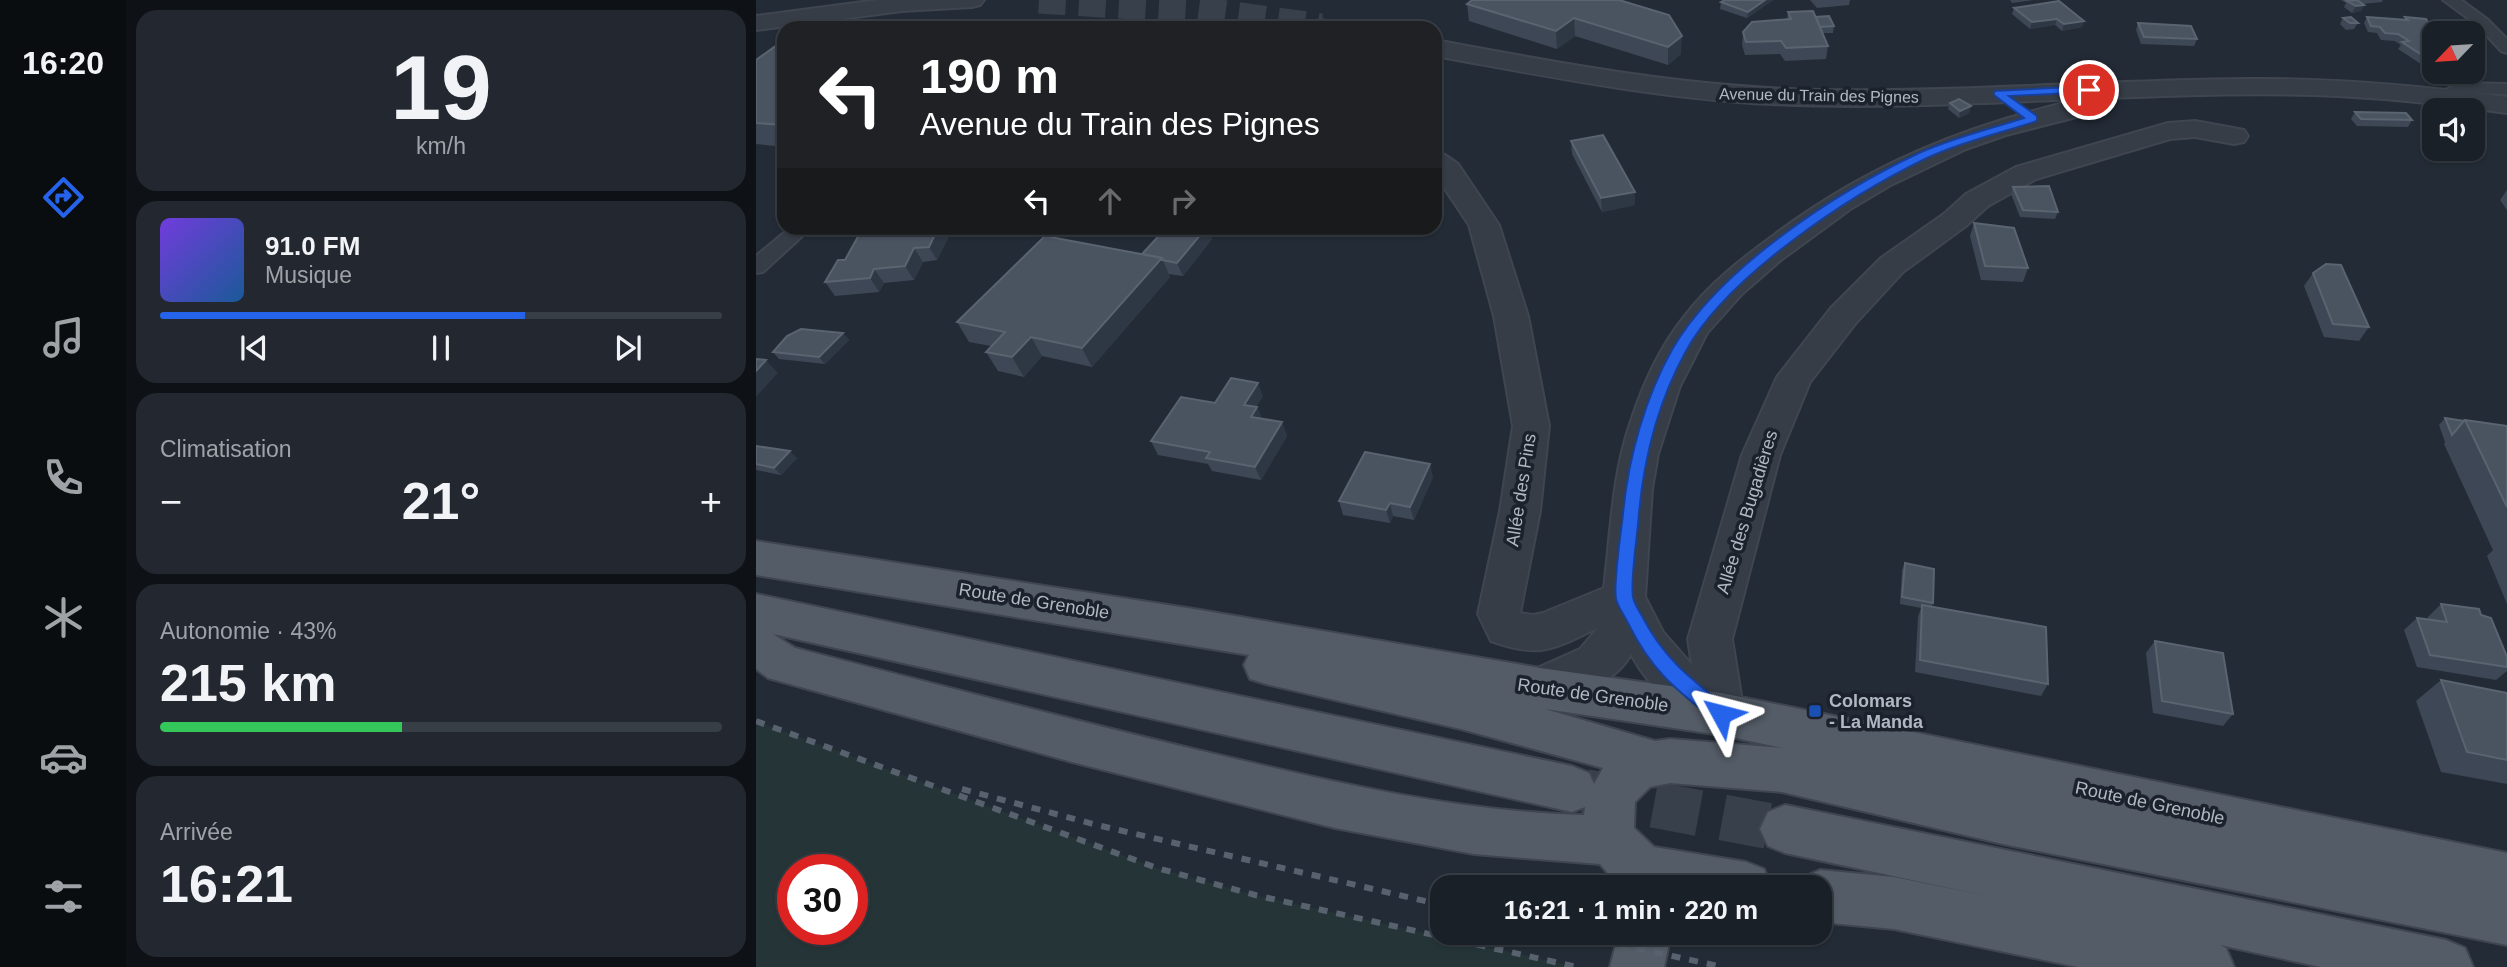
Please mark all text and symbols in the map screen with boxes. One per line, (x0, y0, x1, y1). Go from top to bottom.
north arrow (2422, 21, 2485, 84)
map controls (2422, 21, 2485, 161)
text: 19 (390, 37, 492, 138)
text: 16:20 (22, 45, 104, 81)
icon: left (805, 49, 896, 140)
text: 190 m (920, 49, 1059, 103)
pin (2059, 60, 2119, 120)
icon: arrive (2070, 71, 2108, 109)
street label: Avenue du Train des Pignes (1719, 85, 1919, 106)
button: sound (2422, 98, 2485, 161)
text: Avenue du Train des Pignes (920, 106, 1320, 142)
text: km/h (416, 133, 466, 159)
icon: directions (39, 173, 88, 222)
icon: left (1018, 182, 1056, 220)
icon: ahead (1091, 182, 1129, 220)
icon: right (1164, 182, 1202, 220)
text: 91.0 FM (265, 231, 360, 261)
text: Musique (265, 262, 352, 288)
icon: music (39, 313, 88, 362)
icon: previous (235, 329, 273, 367)
icon: pause (422, 329, 460, 367)
icon: next (609, 329, 647, 367)
street label: Allée des Bugadières (1713, 428, 1781, 596)
street label: Allée des Pins (1502, 432, 1540, 548)
text: Climatisation (160, 436, 292, 462)
icon: phone (39, 453, 88, 502)
text: 21° (402, 472, 480, 530)
text: − (160, 481, 182, 523)
text: + (700, 481, 722, 523)
street label: Route de Grenoble (957, 579, 1111, 623)
icon: climate (39, 593, 88, 642)
text: Autonomie · 43% (160, 618, 336, 644)
text: 215 km (160, 654, 336, 712)
street label: Route de Grenoble (1516, 675, 1670, 715)
position arrow (1684, 677, 1758, 751)
place label: Colomars - La Manda (1829, 691, 1924, 732)
marker: Colomars - La Manda (1807, 703, 1823, 719)
icon: car (39, 733, 88, 782)
street label: Route de Grenoble (2074, 777, 2226, 829)
text: Arrivée (160, 819, 233, 845)
speed limit sign: 30 (777, 854, 868, 945)
text: 16:21 (160, 855, 293, 913)
icon: filters (39, 872, 88, 921)
text: 16:21 · 1 min · 220 m (1504, 895, 1758, 925)

